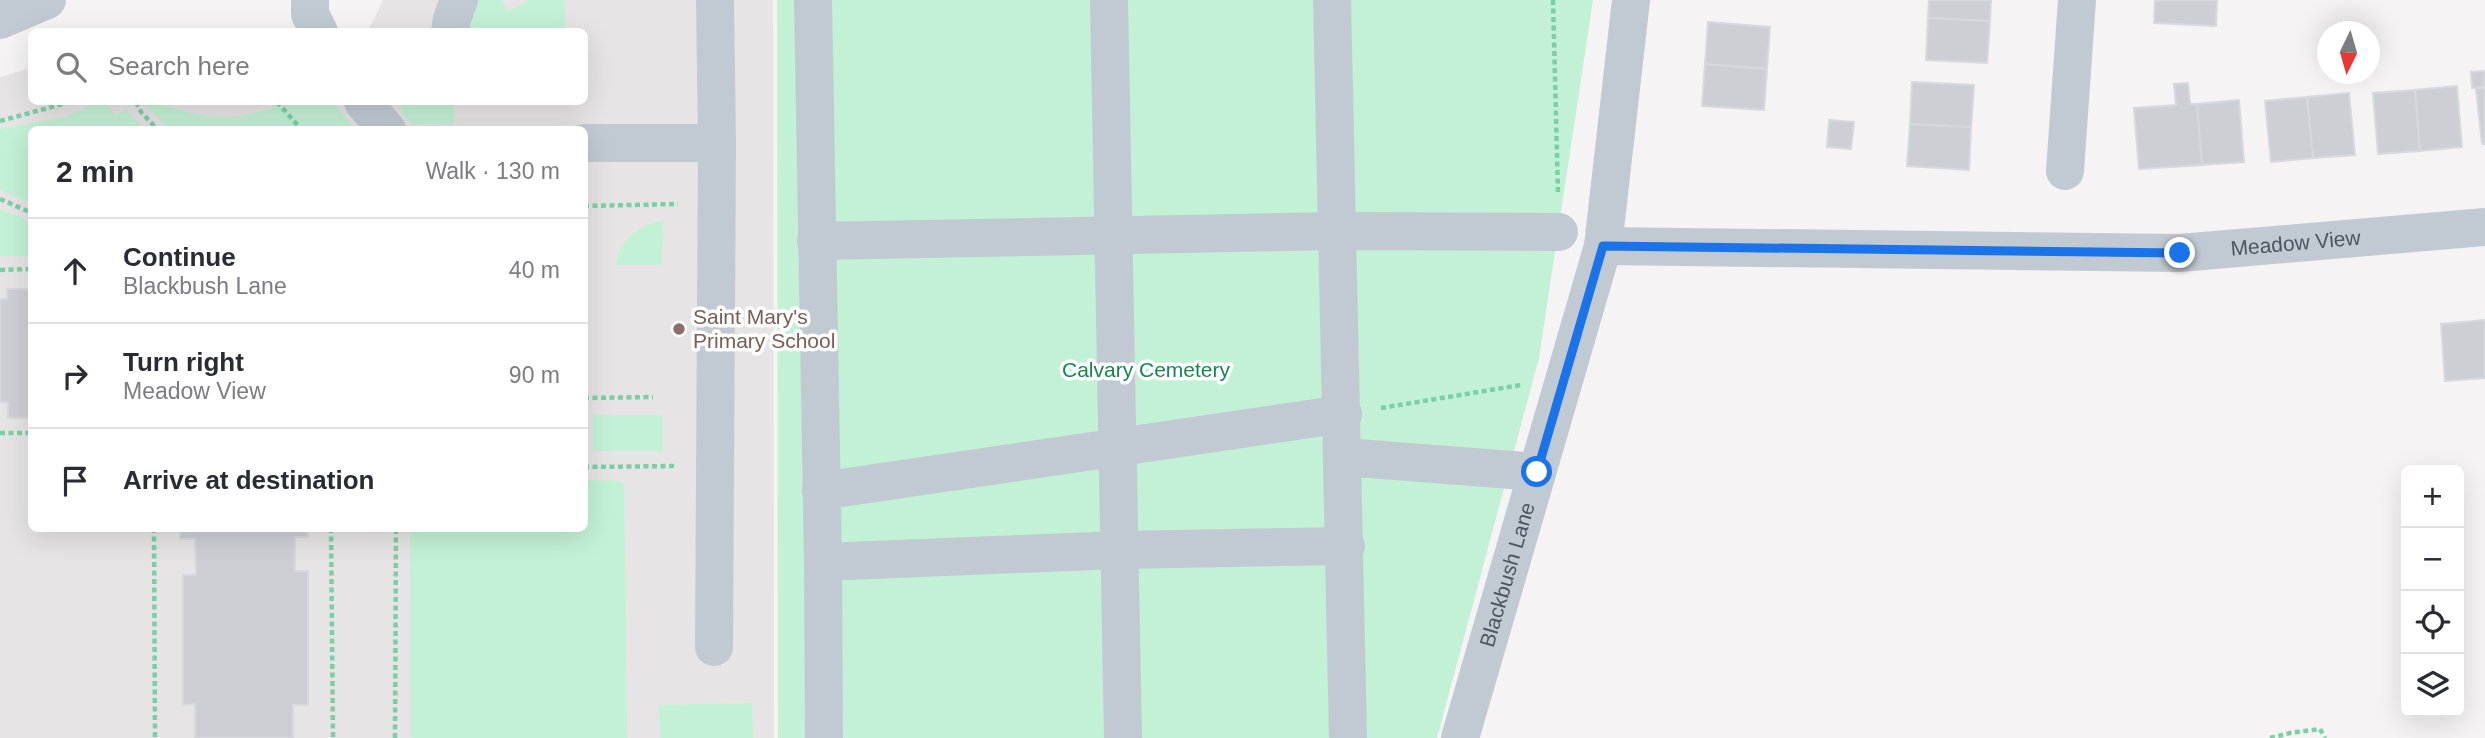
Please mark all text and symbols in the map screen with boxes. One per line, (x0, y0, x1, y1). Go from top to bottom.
north arrow (2317, 21, 2380, 84)
search box (28, 28, 588, 105)
icon: search (52, 48, 90, 86)
text: Search here (108, 51, 250, 81)
text: 2 min (56, 155, 134, 188)
text: Walk · 130 m (425, 158, 560, 184)
street label: Meadow View (2230, 226, 2362, 260)
route end (2164, 237, 2195, 268)
text: Continue (123, 242, 236, 272)
icon: ahead (56, 252, 94, 290)
text: 40 m (509, 257, 560, 283)
text: Blackbush Lane (123, 273, 287, 299)
place label: Saint Mary's Primary School (693, 305, 835, 352)
marker: Saint Mary's Primary School (671, 321, 687, 337)
text: Turn right (123, 347, 244, 377)
icon: right (56, 357, 94, 395)
park label: Calvary Cemetery (1062, 358, 1231, 381)
text: 90 m (509, 362, 560, 388)
text: Meadow View (123, 378, 266, 404)
route start (1521, 456, 1552, 487)
icon: arrive (56, 462, 94, 500)
text: Arrive at destination (123, 465, 374, 495)
map controls (2401, 465, 2464, 717)
button: + (2401, 465, 2464, 528)
street label: Blackbush Lane (1475, 500, 1539, 650)
button: − (2401, 528, 2464, 591)
button: locate (2401, 591, 2464, 654)
button: layers (2401, 654, 2464, 717)

